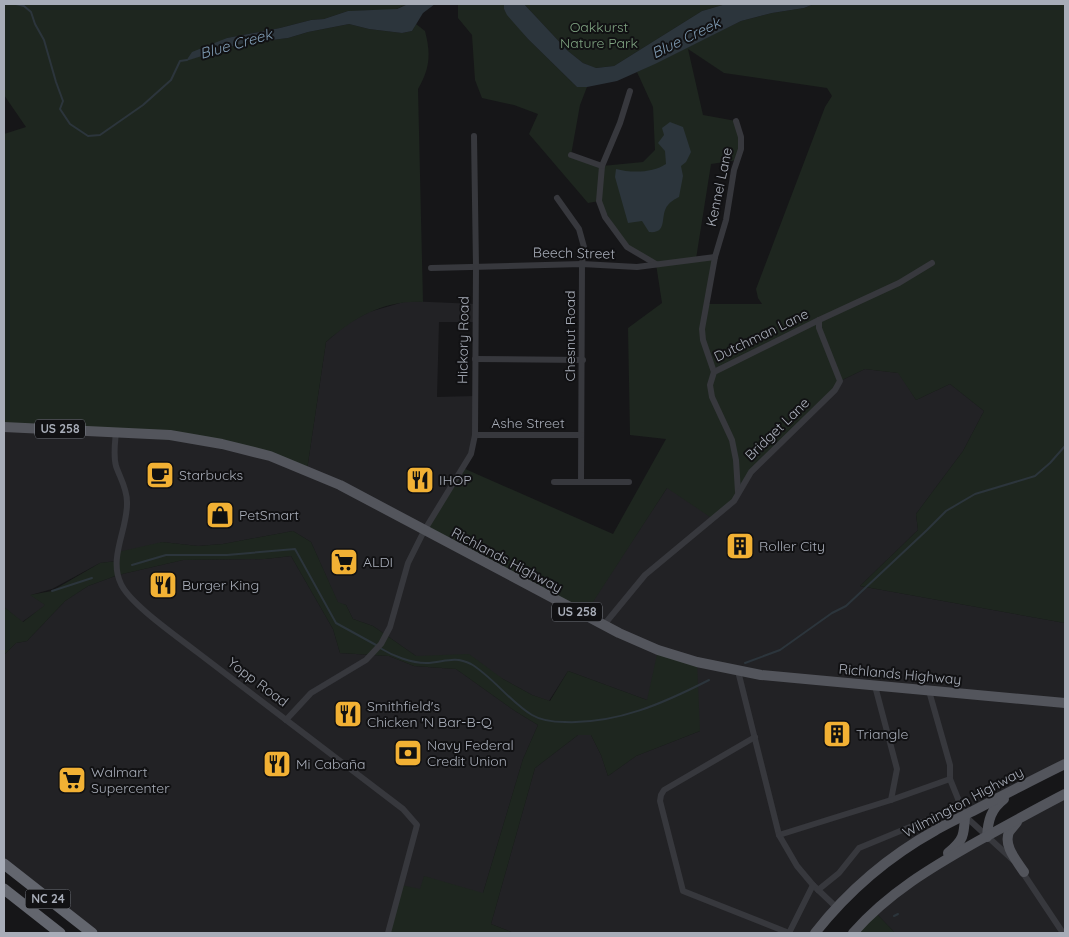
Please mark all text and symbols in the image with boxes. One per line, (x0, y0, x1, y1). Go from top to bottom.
water label: Blue Creek (648, 12, 725, 62)
park label: Oakkurst Nature Park (560, 18, 638, 52)
water label: Blue Creek (197, 24, 276, 63)
street label: Kennel Lane (702, 146, 736, 228)
street label: Beech Street (533, 243, 616, 263)
street label: Chesnut Road (561, 291, 579, 381)
street label: Hickory Road (453, 296, 473, 384)
street label: Dutchman Lane (711, 304, 811, 366)
street label: Bridget Lane (741, 394, 813, 464)
street label: Ashe Street (491, 414, 565, 432)
road number: US 258 (35, 419, 85, 438)
cafe icon: Starbucks (145, 460, 175, 490)
restaurant icon: IHOP (405, 465, 435, 495)
place label: Starbucks (179, 466, 243, 484)
place label: IHOP (439, 471, 472, 489)
shop icon: PetSmart (205, 500, 235, 530)
place label: PetSmart (239, 506, 299, 524)
street label: Richlands Highway (448, 523, 566, 597)
building icon: Roller City (725, 531, 755, 561)
place label: Roller City (759, 537, 825, 555)
supermarket icon: ALDI (329, 547, 359, 577)
place label: ALDI (363, 553, 393, 571)
restaurant icon: Burger King (148, 570, 178, 600)
place label: Burger King (182, 576, 259, 594)
road number: US 258 (552, 602, 602, 622)
street label: Yopp Road (224, 653, 292, 711)
street label: Richlands Highway (838, 660, 962, 688)
place label: Smithfield's Chicken 'N Bar-B-Q (367, 697, 493, 731)
restaurant icon: Smithfield's Chicken 'N Bar-B-Q (333, 699, 363, 729)
building icon: Triangle (822, 719, 852, 749)
place label: Triangle (856, 725, 908, 743)
place label: Navy Federal Credit Union (427, 736, 514, 770)
bank icon: Navy Federal Credit Union (393, 738, 423, 768)
restaurant icon: Mi Cabaña (262, 749, 292, 779)
place label: Mi Cabaña (296, 755, 366, 773)
place label: Walmart Supercenter (91, 763, 170, 797)
street label: Wilmington Highway (900, 763, 1026, 841)
supermarket icon: Walmart Supercenter (57, 765, 87, 795)
road number: NC 24 (26, 890, 70, 909)

